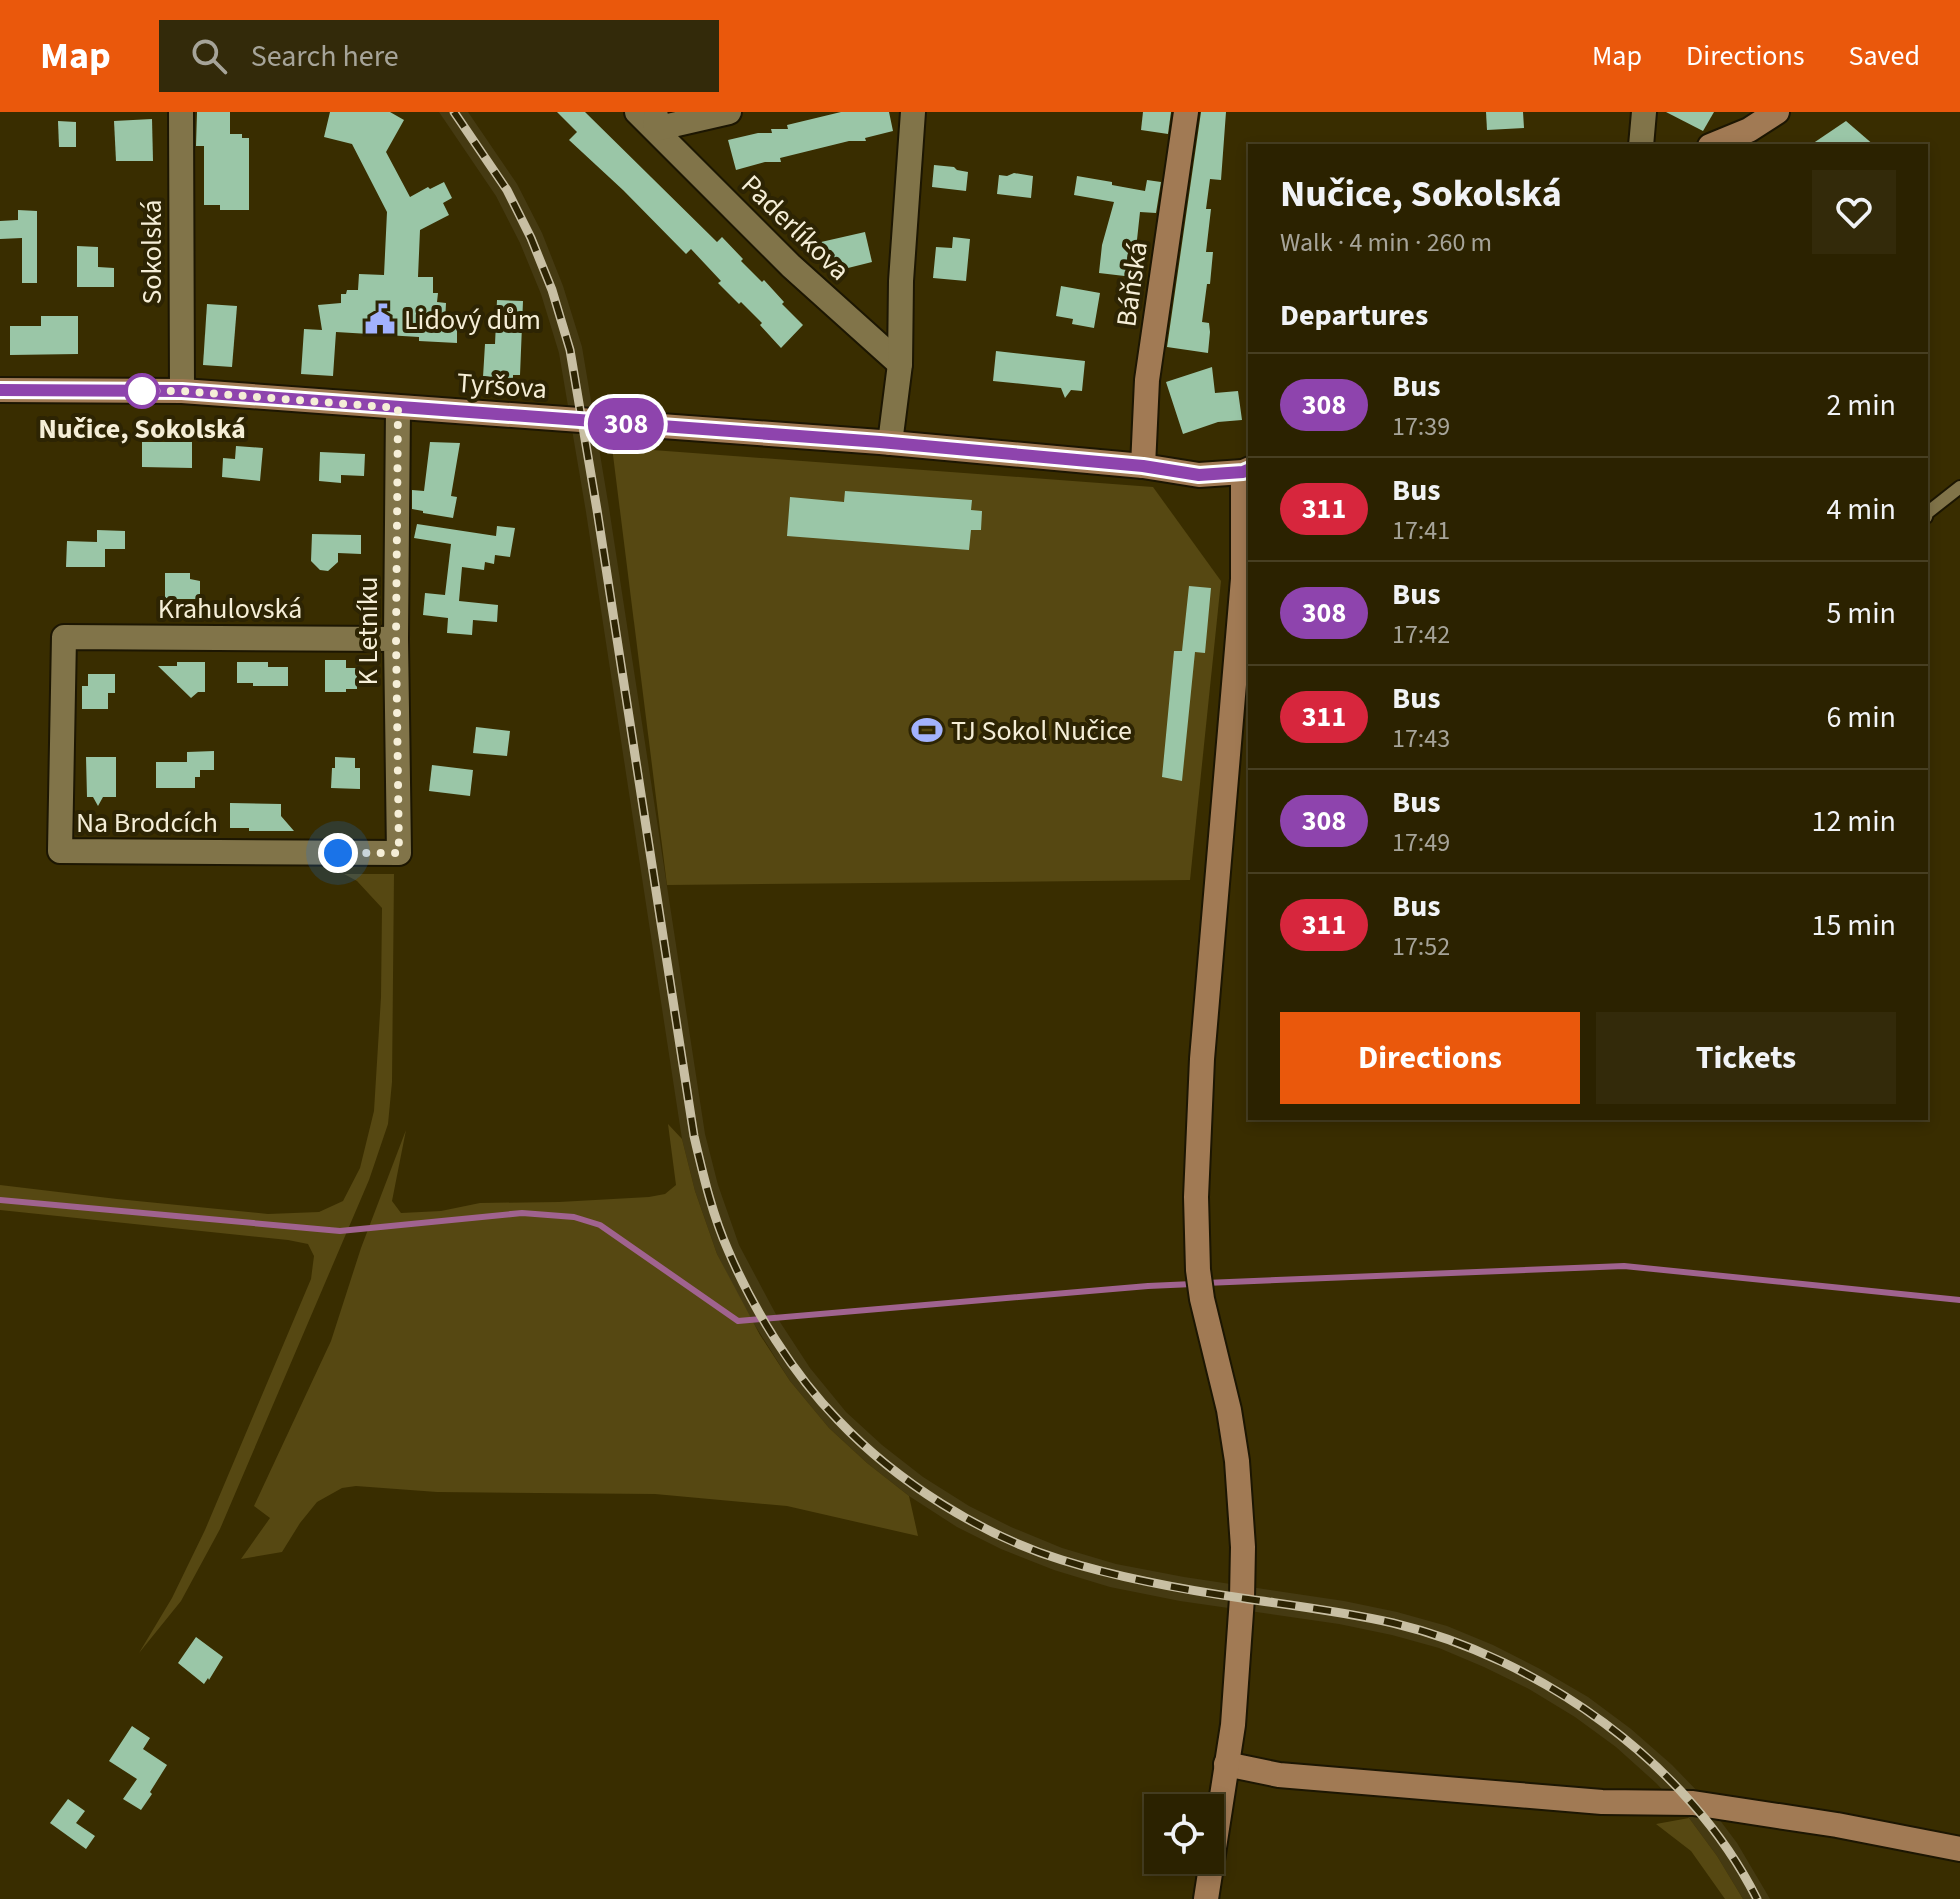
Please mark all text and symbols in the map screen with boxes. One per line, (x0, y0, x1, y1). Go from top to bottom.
search box (159, 20, 719, 92)
text: Map (40, 29, 111, 83)
icon: search (187, 34, 231, 78)
text: Search here (251, 35, 399, 78)
text: Map (1592, 36, 1642, 76)
text: Directions (1686, 36, 1805, 76)
text: Saved (1849, 36, 1920, 76)
street label: Paderlíkova (732, 166, 858, 290)
text: Nučice, Sokolská (1280, 167, 1562, 221)
button: heart (1812, 170, 1896, 254)
street label: Sokolská (132, 199, 172, 305)
text: Walk · 4 min · 260 m (1280, 224, 1492, 261)
street label: Báňská (1106, 239, 1158, 329)
text: Departures (1280, 294, 1428, 337)
place label: Lidový dům (404, 300, 541, 340)
public building icon: Lidový dům (363, 302, 397, 336)
street label: Tyršova (456, 363, 548, 409)
text: Bus (1392, 365, 1440, 408)
marker: Nučice, Sokolská (125, 374, 159, 408)
text: 2 min (1826, 384, 1896, 427)
text: 308 (1302, 385, 1346, 425)
line badge: 308 (580, 398, 672, 450)
text: 308 (604, 404, 648, 444)
text: 17:39 (1392, 408, 1450, 445)
place label: Nučice, Sokolská (38, 409, 246, 449)
text: Bus (1392, 469, 1440, 512)
text: 4 min (1826, 488, 1896, 531)
text: 311 (1302, 489, 1346, 529)
text: 17:41 (1392, 512, 1450, 549)
text: Bus (1392, 573, 1440, 616)
street label: K Letníku (348, 576, 388, 686)
street label: Krahulovská (158, 589, 302, 629)
text: 5 min (1826, 592, 1896, 635)
text: 308 (1302, 593, 1346, 633)
text: 17:42 (1392, 616, 1450, 653)
text: Bus (1392, 677, 1440, 720)
text: 6 min (1826, 696, 1896, 739)
text: 311 (1302, 697, 1346, 737)
place label: TJ Sokol Nučice (951, 711, 1132, 751)
sports icon: TJ Sokol Nučice (910, 713, 944, 747)
text: 17:43 (1392, 720, 1450, 757)
text: Bus (1392, 781, 1440, 824)
text: 12 min (1812, 800, 1896, 843)
text: 308 (1302, 801, 1346, 841)
street label: Na Brodcích (76, 803, 218, 843)
text: 17:49 (1392, 824, 1450, 861)
your location (318, 833, 358, 873)
text: Bus (1392, 885, 1440, 928)
text: 15 min (1812, 904, 1896, 947)
text: 311 (1302, 905, 1346, 945)
text: 17:52 (1392, 928, 1450, 965)
button: Directions (1280, 1012, 1580, 1104)
button: Tickets (1596, 1012, 1896, 1104)
map controls (1144, 1794, 1224, 1874)
button: locate (1144, 1794, 1224, 1874)

